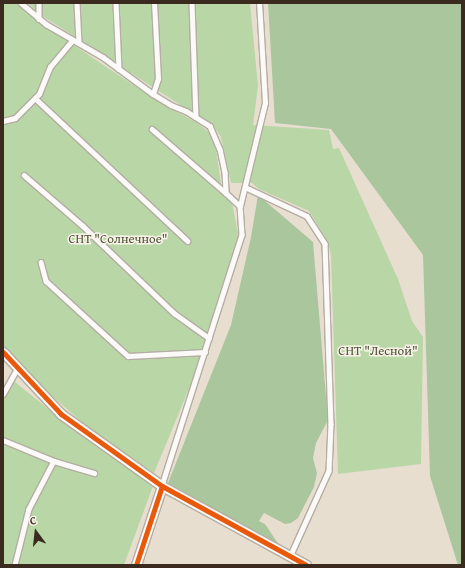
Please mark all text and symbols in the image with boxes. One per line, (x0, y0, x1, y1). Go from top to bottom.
park label: СНТ "Солнечное" (69, 231, 167, 247)
park label: СНТ "Лесной" (338, 343, 418, 359)
north arrow (16, 512, 56, 552)
text: С (28, 512, 38, 529)

